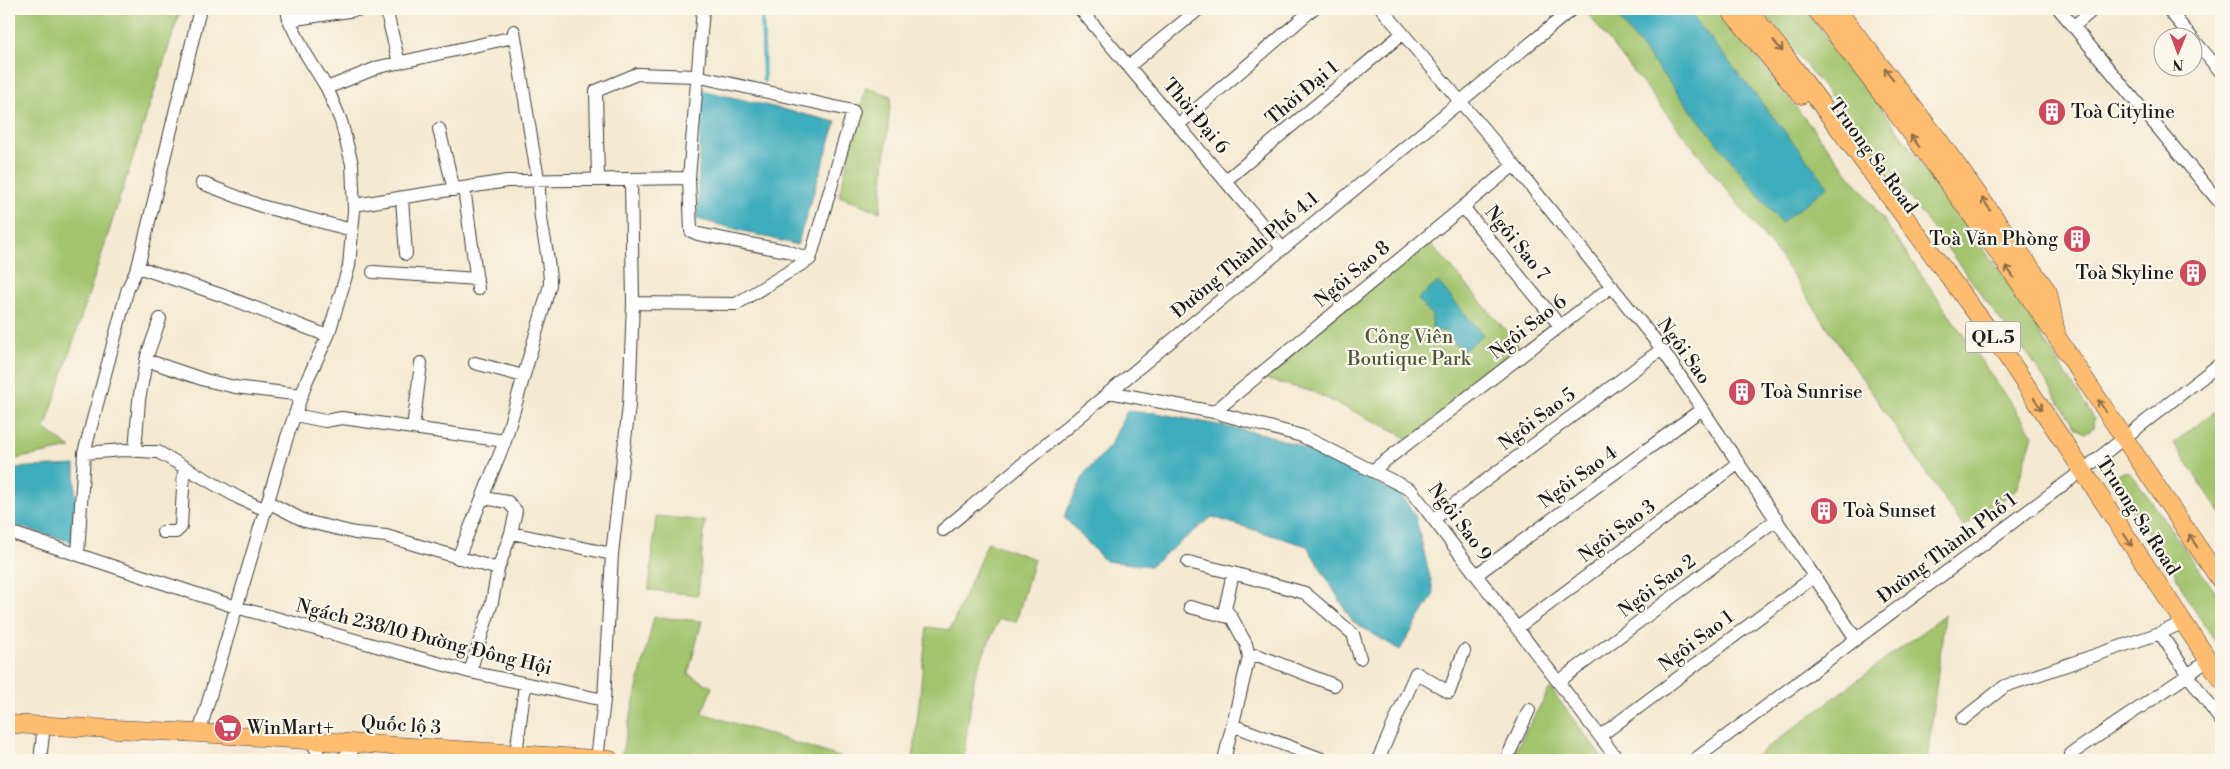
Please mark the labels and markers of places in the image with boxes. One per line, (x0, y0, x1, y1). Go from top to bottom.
building icon: Toà Cityline (2037, 97, 2067, 127)
place label: Toà Cityline (2071, 100, 2175, 124)
building icon: Toà Văn Phòng (2062, 224, 2092, 254)
place label: Toà Văn Phòng (1929, 227, 2058, 251)
building icon: Toà Skyline (2178, 258, 2208, 288)
place label: Toà Skyline (2076, 261, 2174, 285)
building icon: Toà Sunrise (1727, 377, 1757, 407)
place label: Toà Sunrise (1761, 380, 1863, 404)
building icon: Toà Sunset (1809, 496, 1839, 526)
place label: Toà Sunset (1843, 499, 1937, 523)
supermarket icon: WinMart+ (213, 713, 243, 743)
place label: WinMart+ (246, 716, 334, 740)

